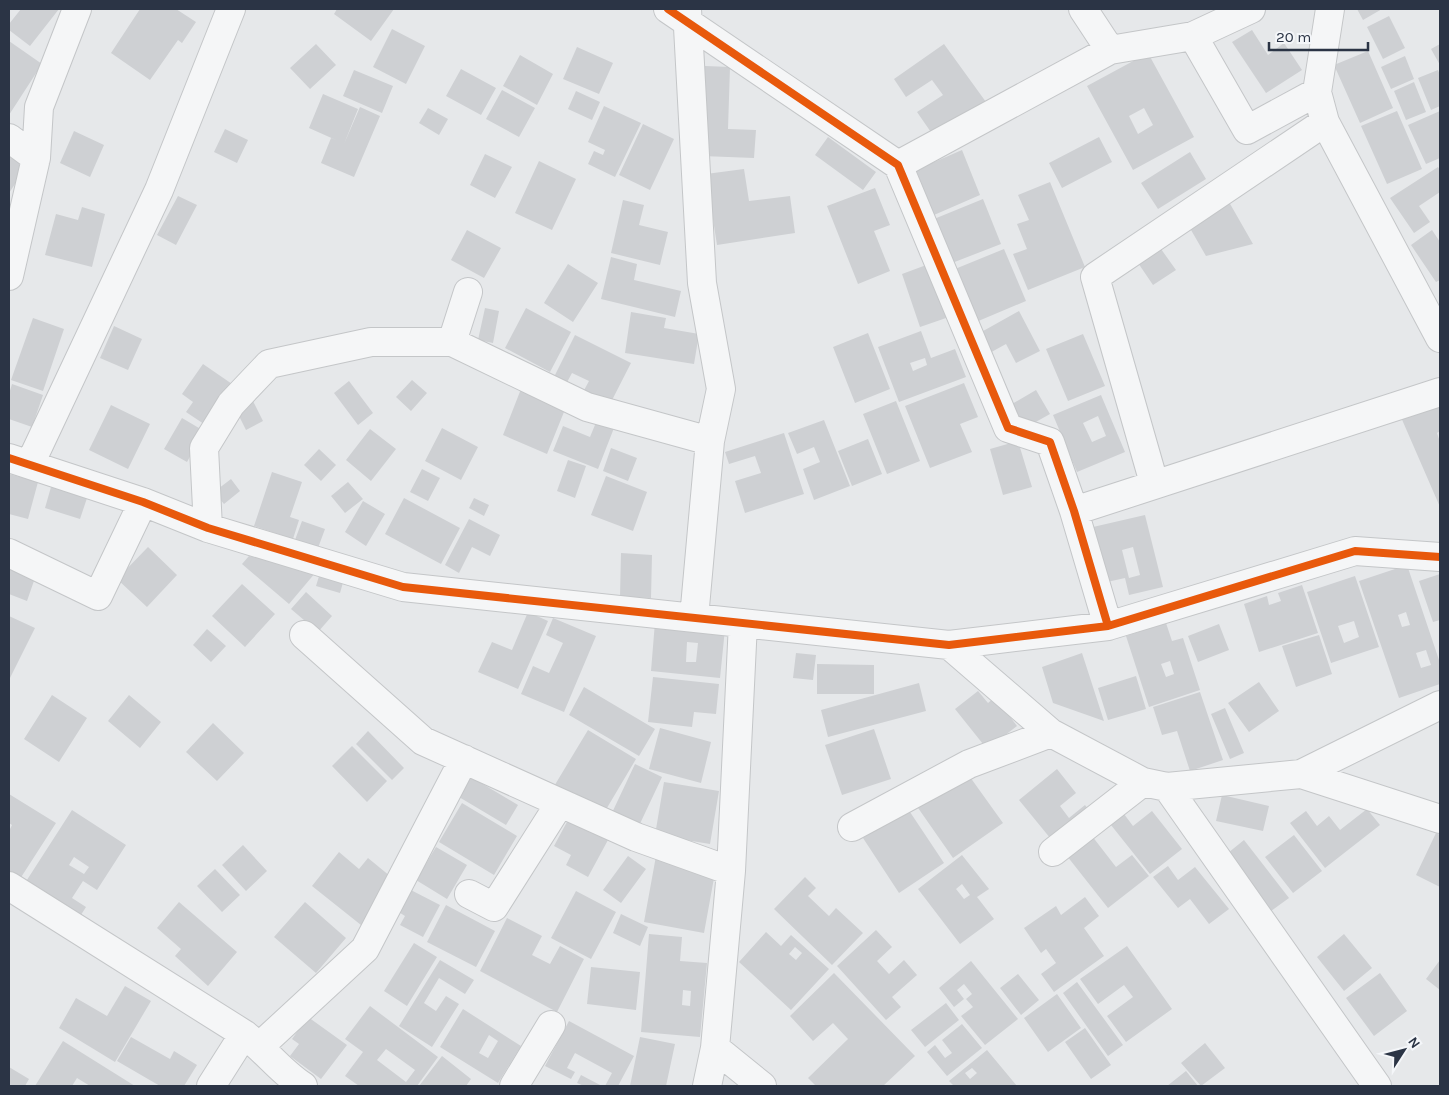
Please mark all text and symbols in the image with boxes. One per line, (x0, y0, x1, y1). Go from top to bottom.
scale bar (1269, 20, 1368, 52)
text: 20 m (1276, 28, 1311, 46)
north arrow (1379, 1025, 1429, 1075)
text: N (1404, 1034, 1424, 1052)

